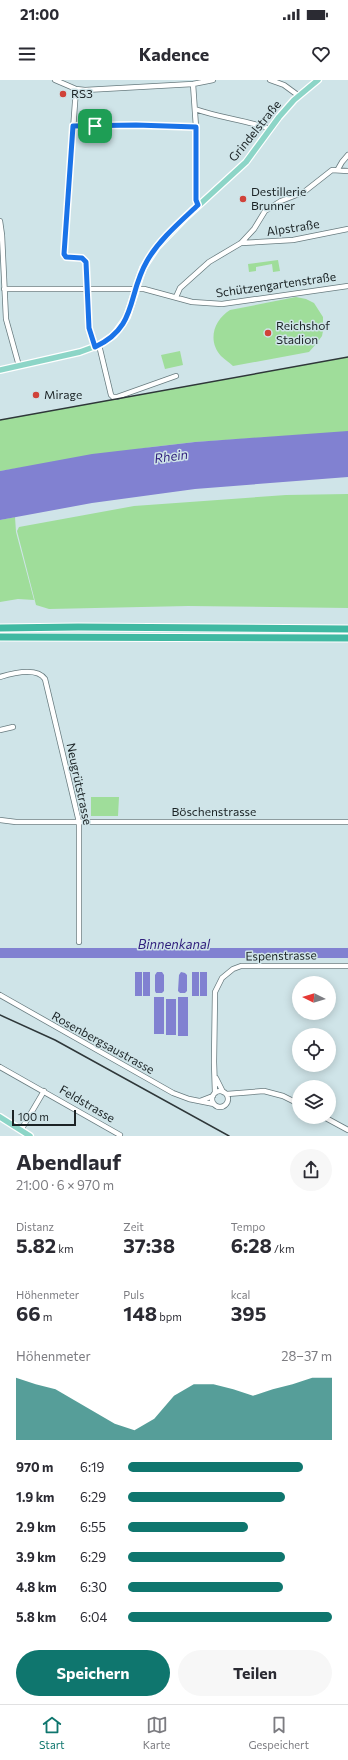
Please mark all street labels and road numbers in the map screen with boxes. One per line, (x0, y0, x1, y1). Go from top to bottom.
street label: Grindelstraße (225, 97, 283, 164)
street label: Alpstraße (265, 216, 320, 238)
street label: Schützengartenstraße (215, 269, 337, 299)
street label: Neugrütstrasse (64, 741, 96, 826)
street label: Böschenstrasse (172, 804, 256, 818)
street label: Espenstrasse (245, 947, 317, 963)
street label: Rosenbergsaustrasse (50, 1008, 157, 1076)
street label: Feldstrasse (57, 1082, 118, 1125)

